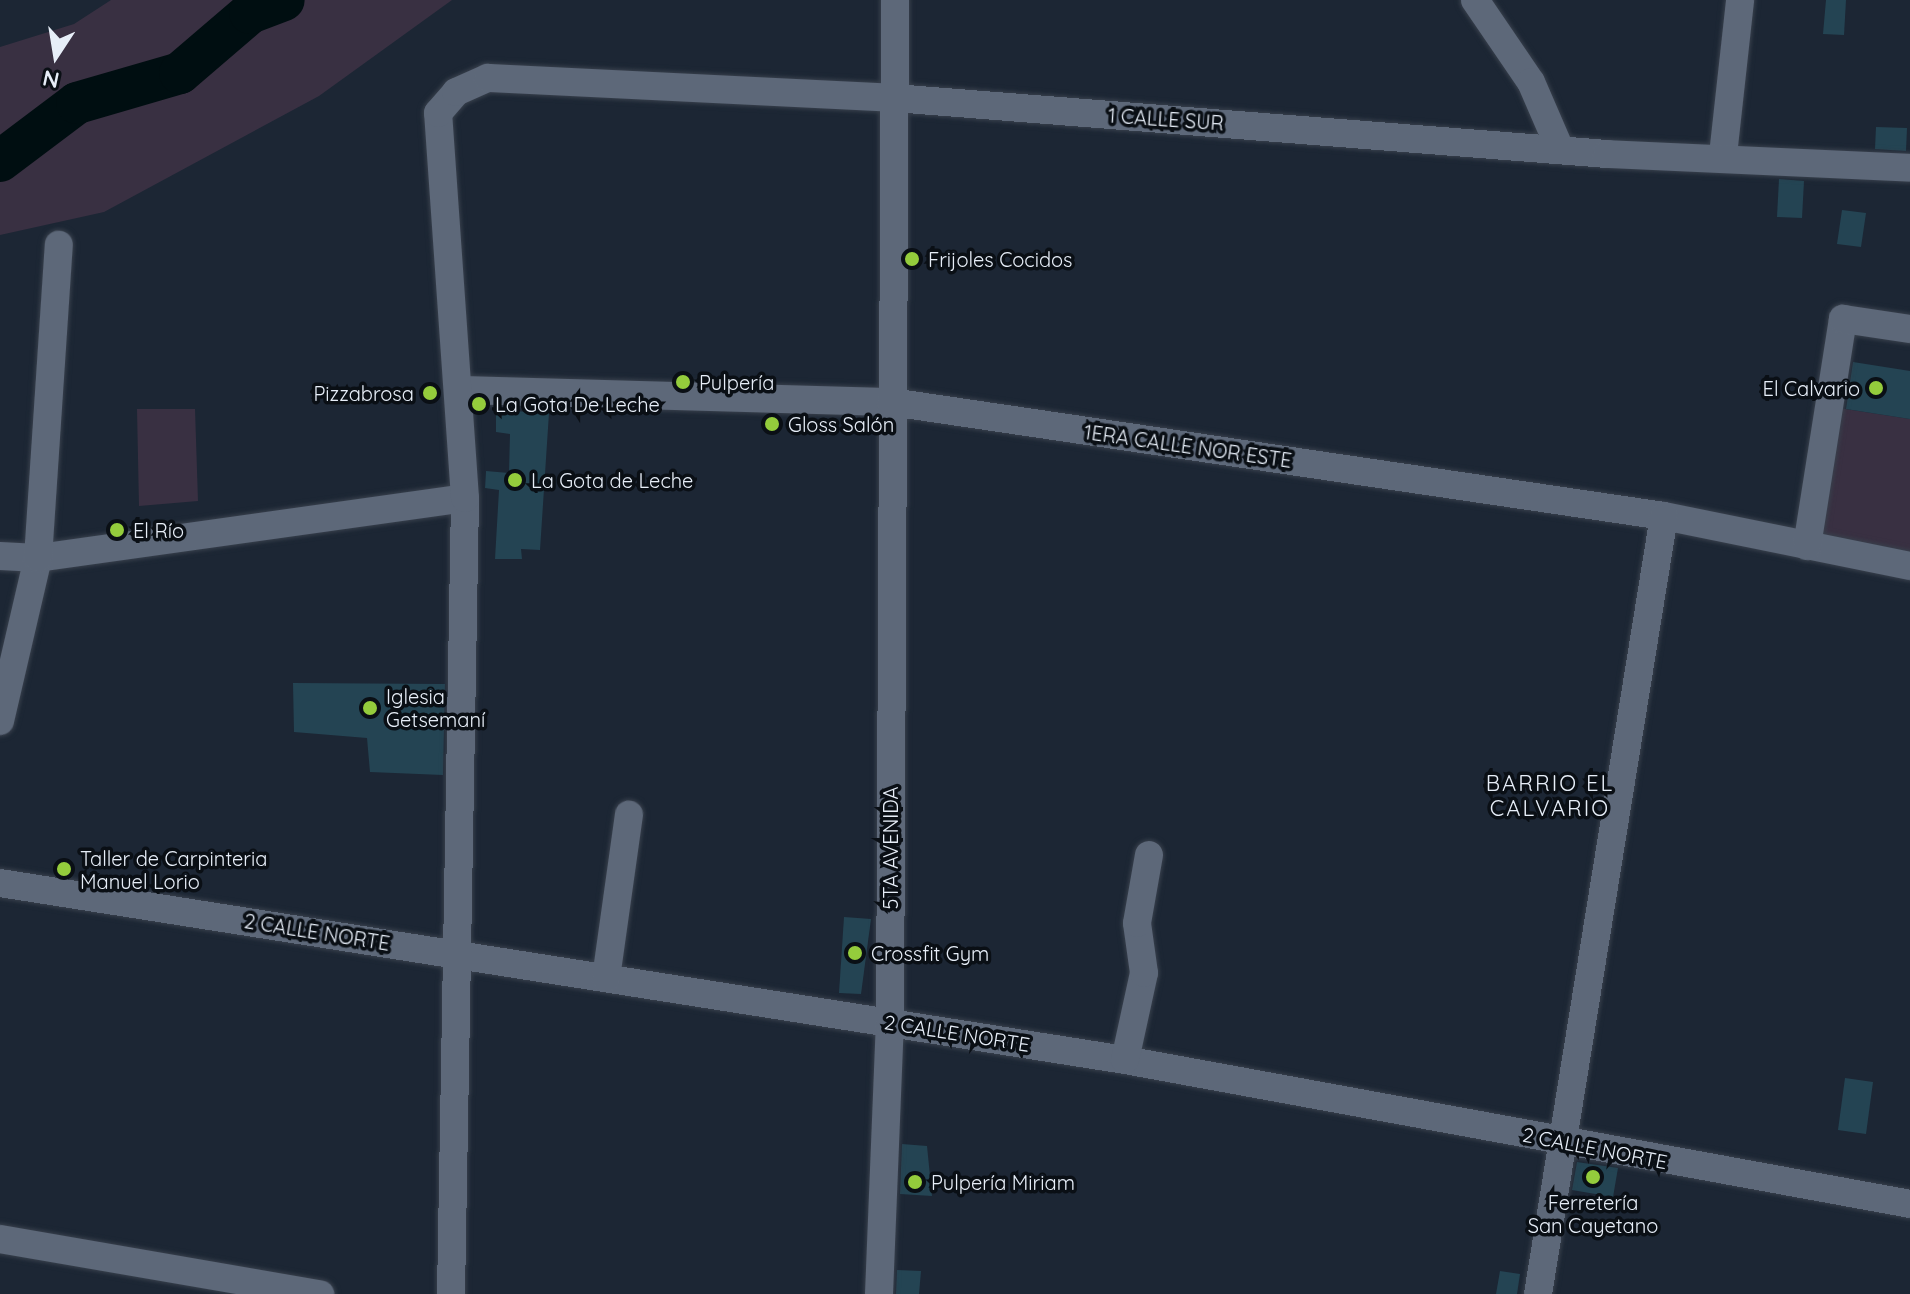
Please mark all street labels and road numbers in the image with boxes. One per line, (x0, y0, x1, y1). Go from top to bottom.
street label: 1 CALLE SUR (1107, 103, 1225, 135)
street label: 1ERA CALLE NOR ESTE (1083, 420, 1293, 472)
street label: 5TA AVENIDA (878, 787, 902, 909)
street label: 2 CALLE NORTE (242, 909, 392, 955)
street label: 2 CALLE NORTE (882, 1010, 1032, 1056)
street label: 2 CALLE NORTE (1521, 1122, 1669, 1174)

